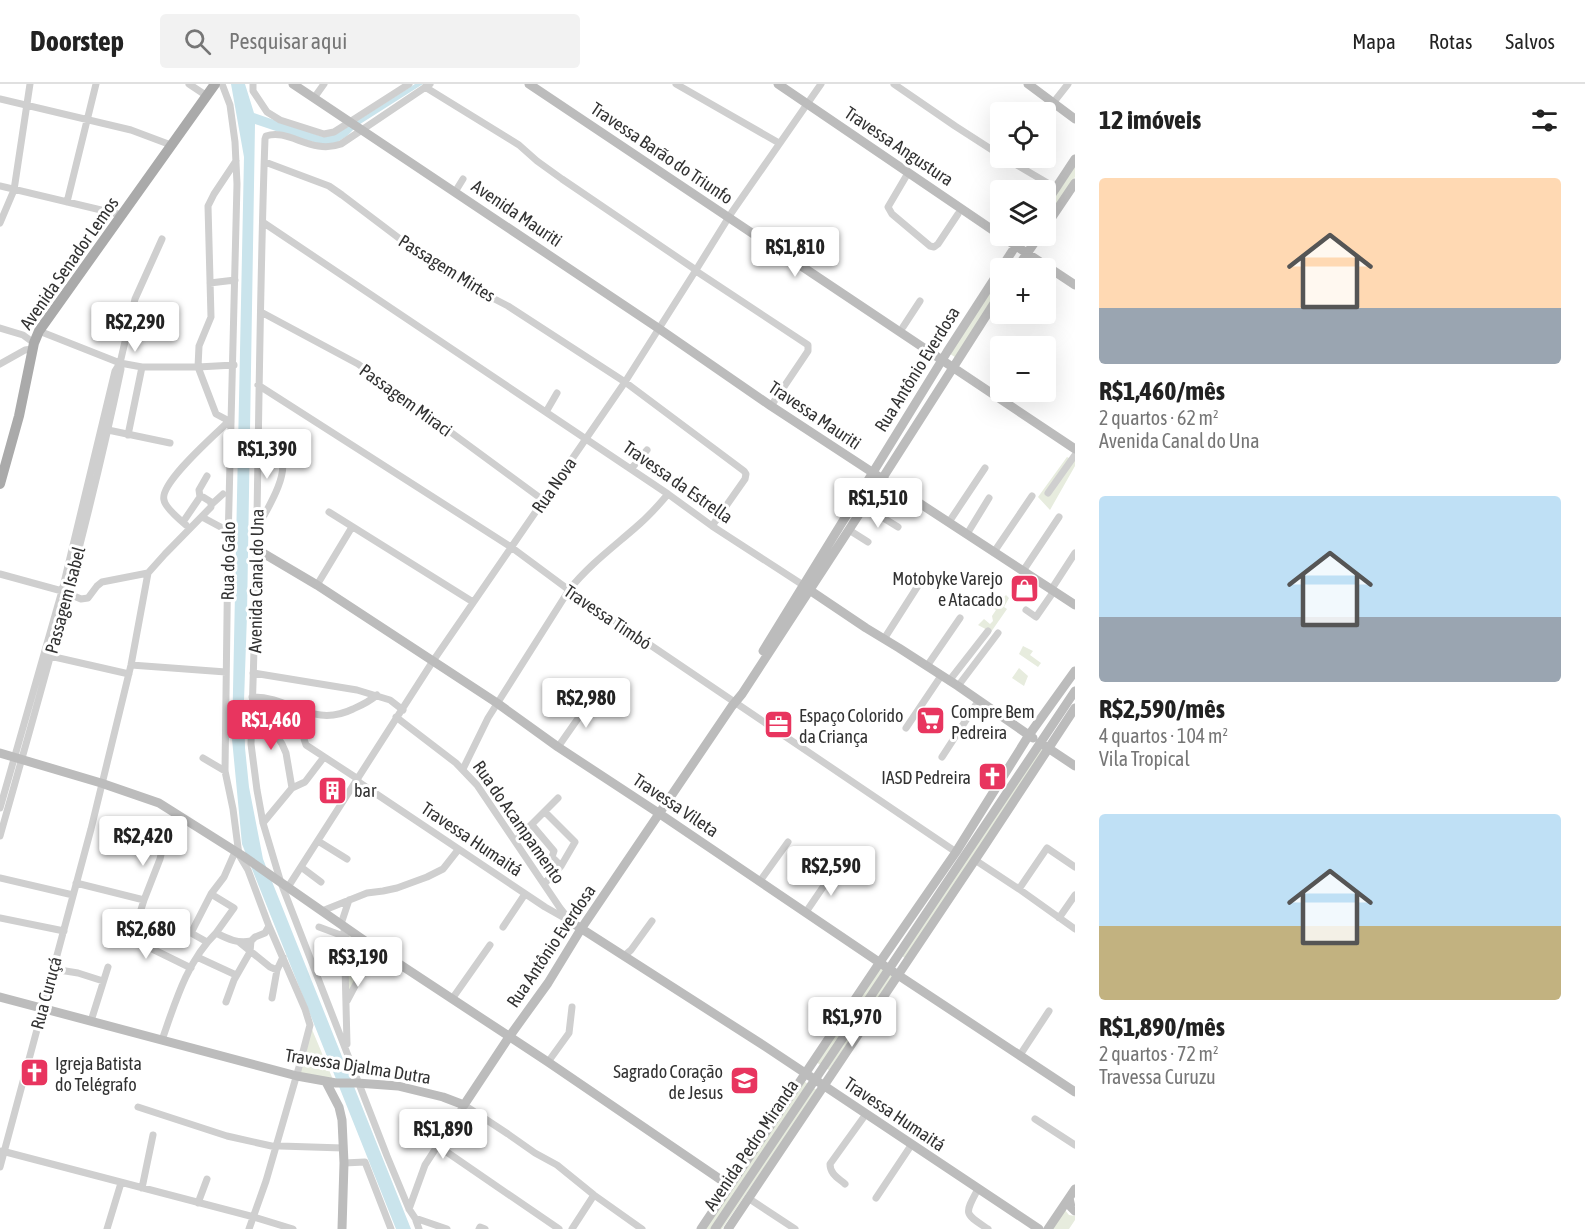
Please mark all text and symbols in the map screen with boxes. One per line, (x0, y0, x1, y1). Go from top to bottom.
search box (160, 14, 580, 68)
text: Doorstep (30, 25, 124, 57)
icon: search (181, 25, 214, 58)
text: Pesquisar aqui (229, 28, 347, 54)
text: Mapa (1352, 29, 1396, 53)
text: Rotas (1429, 29, 1472, 53)
text: Salvos (1505, 29, 1555, 53)
street label: Travessa Barão do Triunfo (587, 98, 737, 208)
street label: Travessa Angustura (841, 102, 957, 190)
map controls (990, 102, 1056, 402)
button: locate (990, 102, 1056, 168)
icon: filters (1528, 104, 1561, 137)
text: 12 imóveis (1099, 105, 1201, 135)
street label: Avenida Mauriti (468, 175, 566, 251)
button: layers (990, 180, 1056, 246)
street label: Avenida Senador Lemos (15, 193, 123, 333)
icon: home (1276, 217, 1384, 325)
pin: R$1,810 (740, 227, 850, 278)
street label: Passagem Mirtes (395, 230, 499, 306)
text: R$1,810 (765, 235, 825, 258)
button: + (990, 258, 1056, 324)
pin: R$2,290 (80, 302, 190, 353)
street label: Rua Antônio Everdosa (870, 303, 964, 435)
text: R$2,290 (105, 310, 165, 333)
button: − (990, 336, 1056, 402)
street label: Passagem Miraci (356, 359, 456, 441)
street label: Travessa Mauriti (765, 376, 865, 454)
text: R$1,460/mês (1099, 376, 1225, 406)
text: 2 quartos · 62 m² (1099, 406, 1219, 429)
pin: R$1,390 (212, 429, 322, 480)
text: Avenida Canal do Una (1099, 429, 1260, 452)
street label: Travessa da Estrella (619, 436, 737, 528)
text: R$1,390 (237, 437, 297, 460)
street label: Rua Nova (527, 453, 581, 517)
pin: R$1,510 (823, 478, 933, 529)
text: R$1,510 (848, 486, 908, 509)
street label: Avenida Canal do Una (244, 509, 268, 653)
street label: Rua do Galo (217, 521, 239, 601)
icon: home (1276, 535, 1384, 643)
street label: Passagem Isabel (41, 544, 89, 656)
place label: Motobyke Varejo e Atacado (892, 568, 1003, 610)
shop icon: Motobyke Varejo e Atacado (1008, 572, 1040, 604)
street label: Travessa Timbó (560, 580, 656, 654)
pin: R$2,980 (531, 678, 641, 729)
text: R$2,980 (556, 686, 616, 709)
text: R$2,590/mês (1099, 694, 1225, 724)
pin: R$1,460 (216, 700, 326, 751)
place label: Compre Bem Pedreira (951, 701, 1035, 743)
place label: Espaço Colorido da Criança (799, 705, 904, 747)
supermarket icon: Compre Bem Pedreira (914, 705, 946, 737)
text: R$1,460 (241, 708, 301, 731)
office icon: Espaço Colorido da Criança (762, 709, 794, 741)
text: 4 quartos · 104 m² (1099, 724, 1228, 747)
text: Vila Tropical (1099, 747, 1190, 770)
street label: Rua do Acampamento (469, 757, 569, 887)
church icon: IASD Pedreira (976, 761, 1008, 793)
place label: IASD Pedreira (881, 767, 971, 788)
street label: Travessa Vileta (629, 769, 723, 841)
building icon: bar (317, 774, 349, 806)
place label: bar (354, 780, 377, 801)
street label: Travessa Humaitá (418, 798, 526, 880)
pin: R$2,420 (88, 816, 198, 867)
text: R$2,420 (113, 824, 173, 847)
pin: R$2,590 (776, 846, 886, 897)
icon: home (1276, 853, 1384, 961)
text: R$2,590 (801, 854, 861, 877)
street label: Rua Antônio Everdosa (502, 881, 600, 1011)
pin: R$2,680 (91, 909, 201, 960)
text: R$2,680 (116, 917, 176, 940)
pin: R$3,190 (303, 937, 413, 988)
text: R$3,190 (328, 945, 388, 968)
street label: Rua Curuçá (26, 954, 66, 1032)
pin: R$1,970 (797, 997, 907, 1048)
text: R$1,970 (822, 1005, 882, 1028)
text: R$1,890/mês (1099, 1012, 1225, 1042)
text: 2 quartos · 72 m² (1099, 1042, 1219, 1065)
street label: Travessa Djalma Dutra (283, 1044, 433, 1088)
place label: Igreja Batista do Telégrafo (55, 1053, 142, 1095)
church icon: Igreja Batista do Telégrafo (18, 1057, 50, 1089)
place label: Sagrado Coração de Jesus (613, 1061, 723, 1103)
school or university icon: Sagrado Coração de Jesus (728, 1065, 760, 1097)
text: Travessa Curuzu (1099, 1065, 1216, 1088)
street label: Travessa Humaitá (841, 1073, 949, 1155)
street label: Avenida Pedro Miranda (699, 1076, 803, 1214)
pin: R$1,890 (388, 1109, 498, 1160)
text: R$1,890 (413, 1117, 473, 1140)

